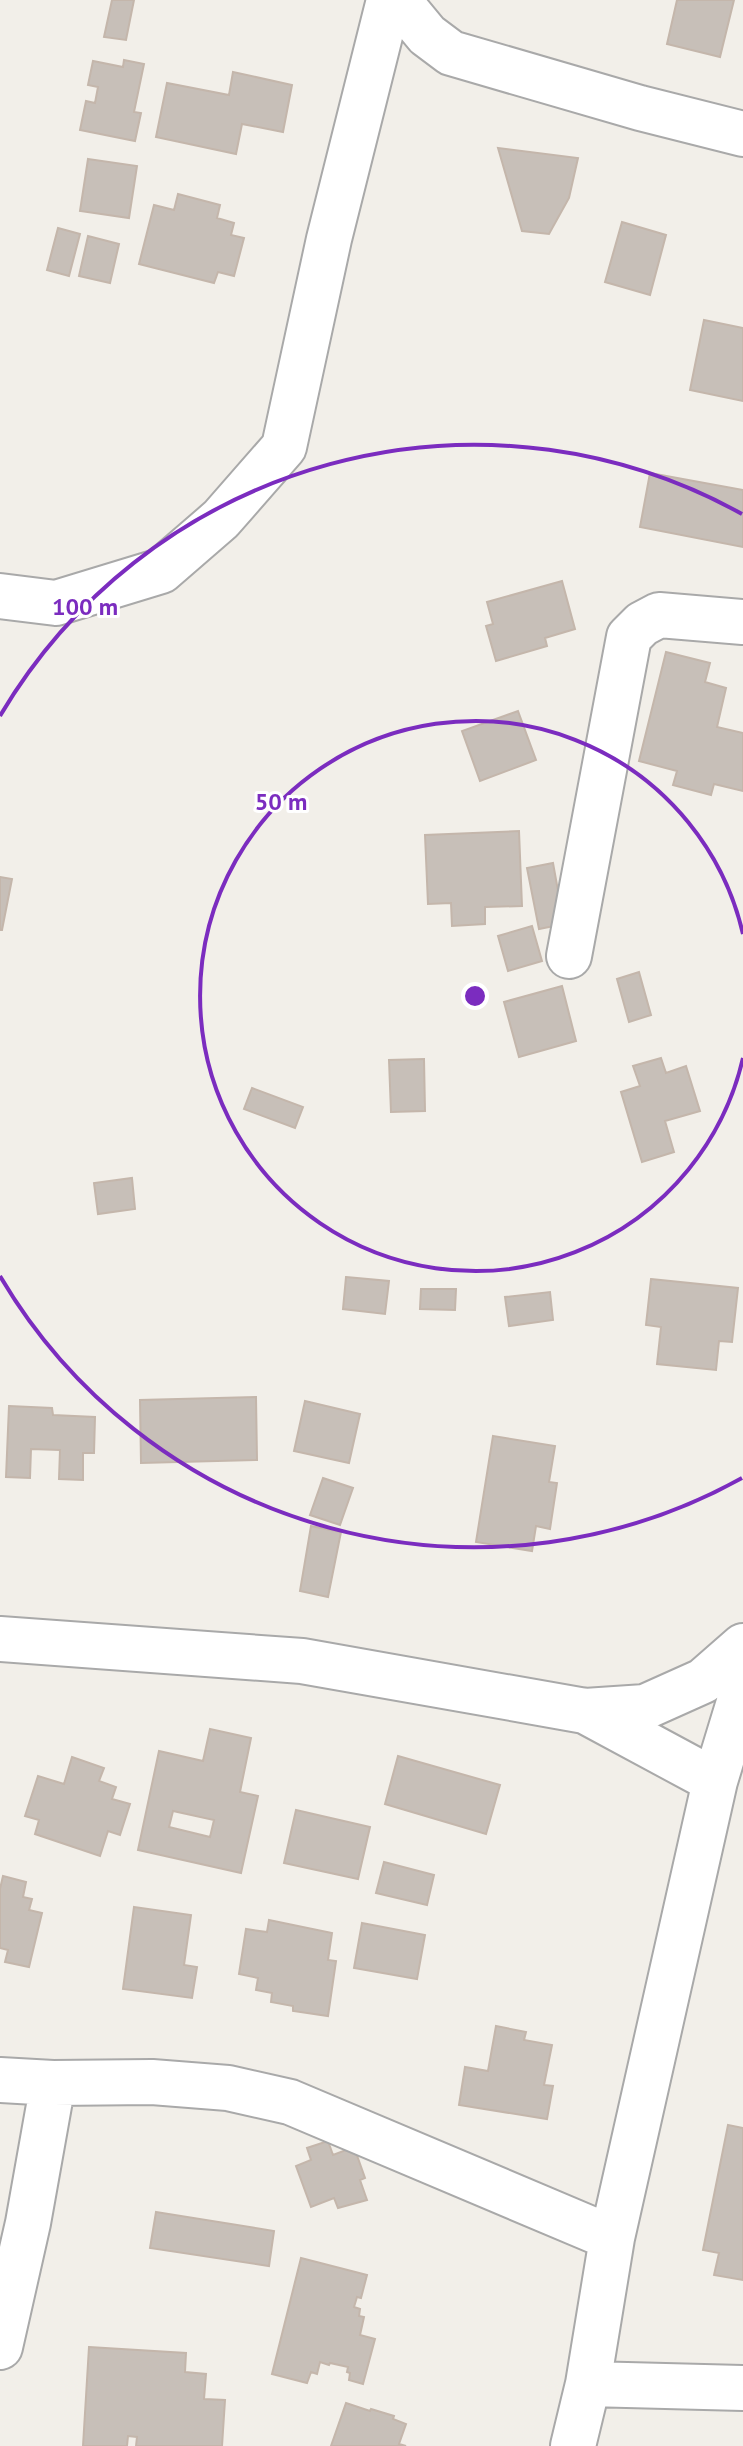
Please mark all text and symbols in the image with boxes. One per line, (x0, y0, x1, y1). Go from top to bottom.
text: 100 m (52, 591, 118, 622)
text: 50 m (255, 786, 307, 817)
centre of rings (461, 982, 489, 1010)

